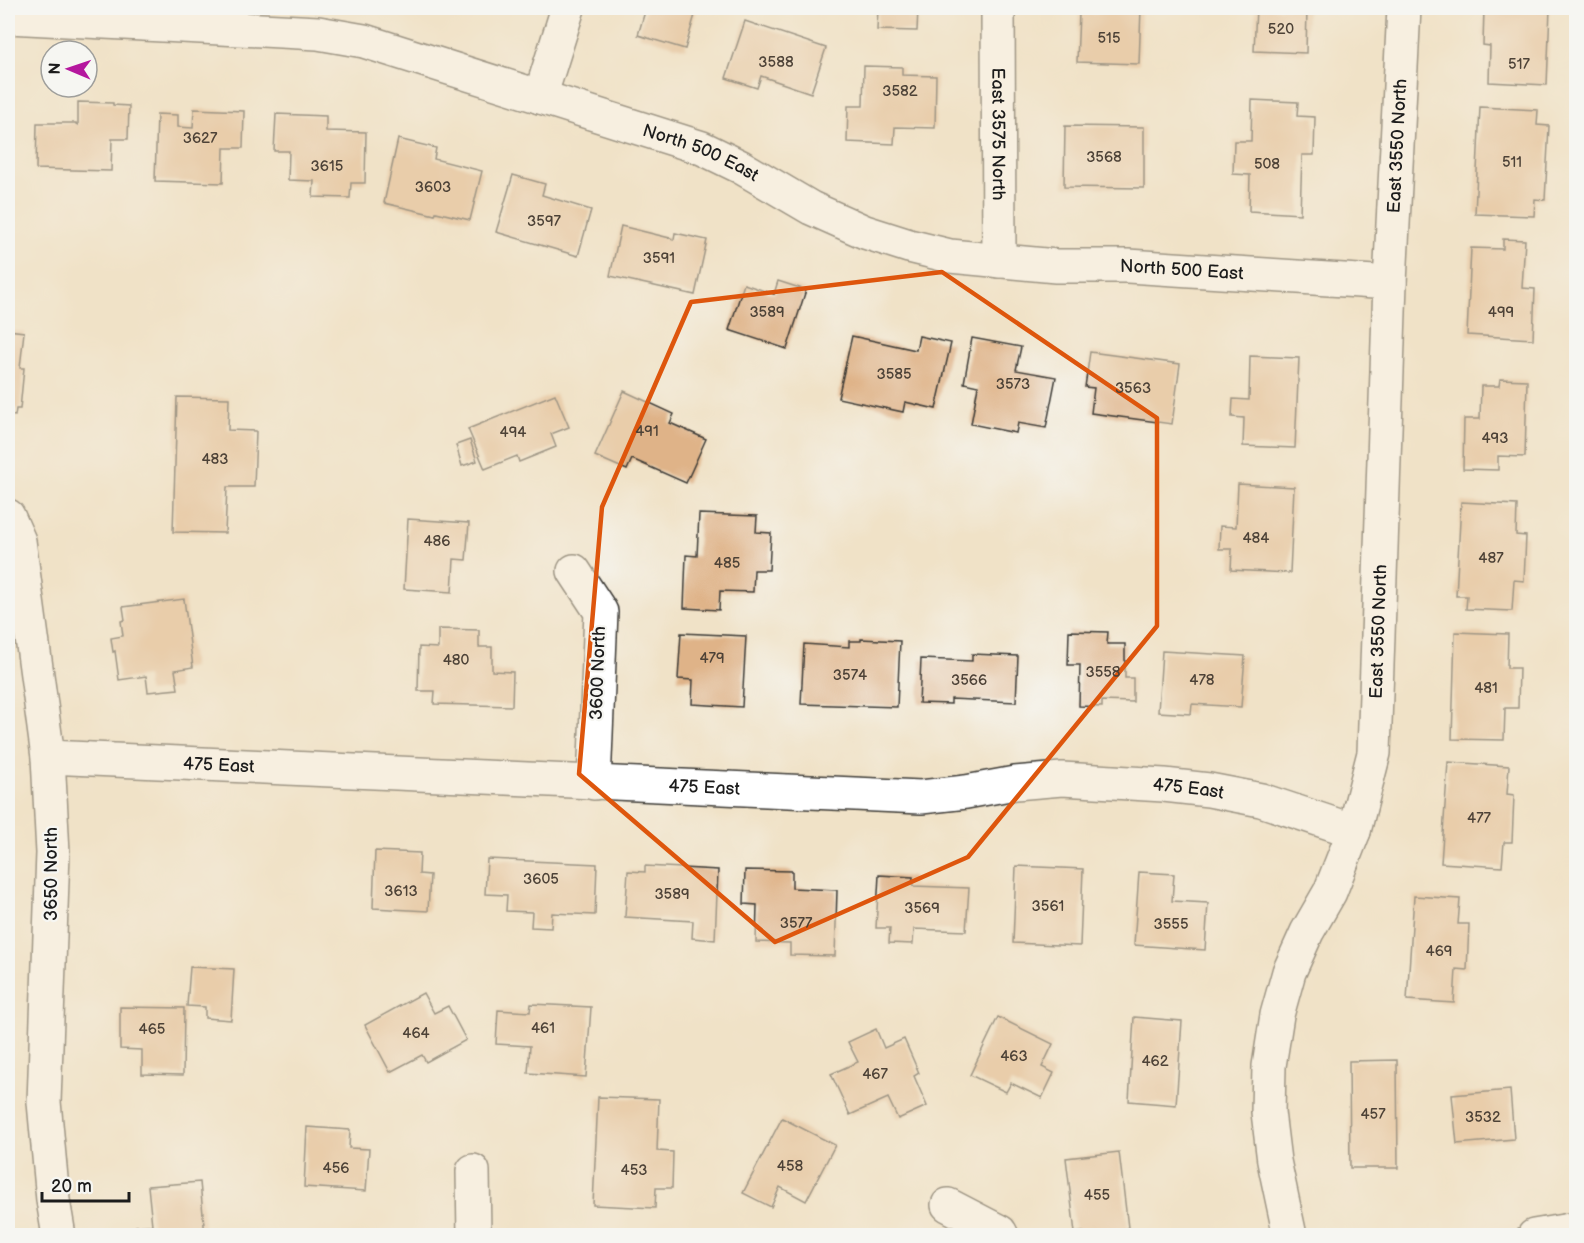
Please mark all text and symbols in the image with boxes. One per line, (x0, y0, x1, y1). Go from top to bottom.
house number: 520 (1268, 20, 1294, 39)
house number: 515 (1098, 29, 1121, 48)
north arrow (39, 39, 99, 99)
house number: 3588 (758, 53, 794, 72)
house number: 517 (1508, 55, 1531, 74)
text: N (46, 62, 65, 75)
street label: East 3575 North (988, 68, 1009, 200)
street label: East 3550 North (1383, 78, 1411, 214)
house number: 3582 (882, 82, 918, 101)
street label: North 500 East (640, 119, 763, 186)
house number: 3627 (183, 129, 218, 148)
house number: 3568 (1086, 148, 1122, 167)
house number: 511 (1502, 153, 1522, 172)
house number: 508 (1254, 155, 1280, 174)
house number: 3615 (311, 157, 343, 176)
house number: 3603 (415, 178, 451, 197)
house number: 3597 (527, 212, 562, 231)
house number: 3591 (643, 249, 675, 268)
street label: North 500 East (1120, 256, 1245, 284)
house number: 3589 (749, 303, 785, 322)
house number: 499 (1488, 303, 1514, 322)
house number: 3585 (876, 365, 912, 384)
house number: 3573 (996, 375, 1030, 394)
house number: 3563 (1115, 379, 1151, 398)
house number: 491 (635, 422, 659, 441)
house number: 494 (500, 423, 526, 442)
house number: 493 (1481, 429, 1509, 448)
house number: 483 (201, 450, 229, 469)
house number: 484 (1242, 529, 1270, 548)
house number: 486 (423, 532, 451, 551)
house number: 487 (1478, 549, 1504, 568)
house number: 485 (714, 554, 740, 573)
street label: East 3550 North (1365, 564, 1391, 699)
street label: 3600 North (586, 626, 610, 720)
house number: 479 (699, 649, 725, 668)
house number: 480 (443, 651, 470, 670)
house number: 3558 (1085, 663, 1121, 682)
house number: 3574 (833, 666, 867, 685)
house number: 3566 (951, 671, 987, 690)
house number: 478 (1189, 671, 1215, 690)
house number: 481 (1474, 679, 1498, 698)
street label: 475 East (183, 753, 256, 777)
street label: 475 East (1152, 774, 1226, 803)
street label: 475 East (668, 775, 741, 799)
house number: 477 (1467, 809, 1492, 828)
street label: 3650 North (41, 827, 62, 921)
house number: 3605 (523, 870, 559, 889)
house number: 3613 (384, 882, 418, 901)
house number: 3589 (654, 885, 690, 904)
house number: 3561 (1032, 897, 1064, 916)
house number: 3569 (904, 899, 940, 918)
house number: 3577 (780, 914, 813, 933)
house number: 3555 (1153, 915, 1189, 934)
house number: 469 (1426, 942, 1453, 961)
house number: 461 (531, 1019, 555, 1038)
house number: 465 (139, 1020, 165, 1039)
house number: 464 (402, 1024, 430, 1043)
house number: 463 (1000, 1047, 1028, 1066)
house number: 462 (1141, 1052, 1169, 1071)
house number: 467 (862, 1065, 888, 1084)
house number: 457 (1360, 1105, 1386, 1124)
house number: 3532 (1465, 1108, 1501, 1127)
house number: 458 (777, 1157, 803, 1176)
house number: 456 (323, 1159, 349, 1178)
house number: 453 (621, 1161, 647, 1180)
scale bar (42, 1165, 129, 1203)
text: 20 m (51, 1176, 92, 1197)
house number: 455 (1084, 1186, 1110, 1205)

